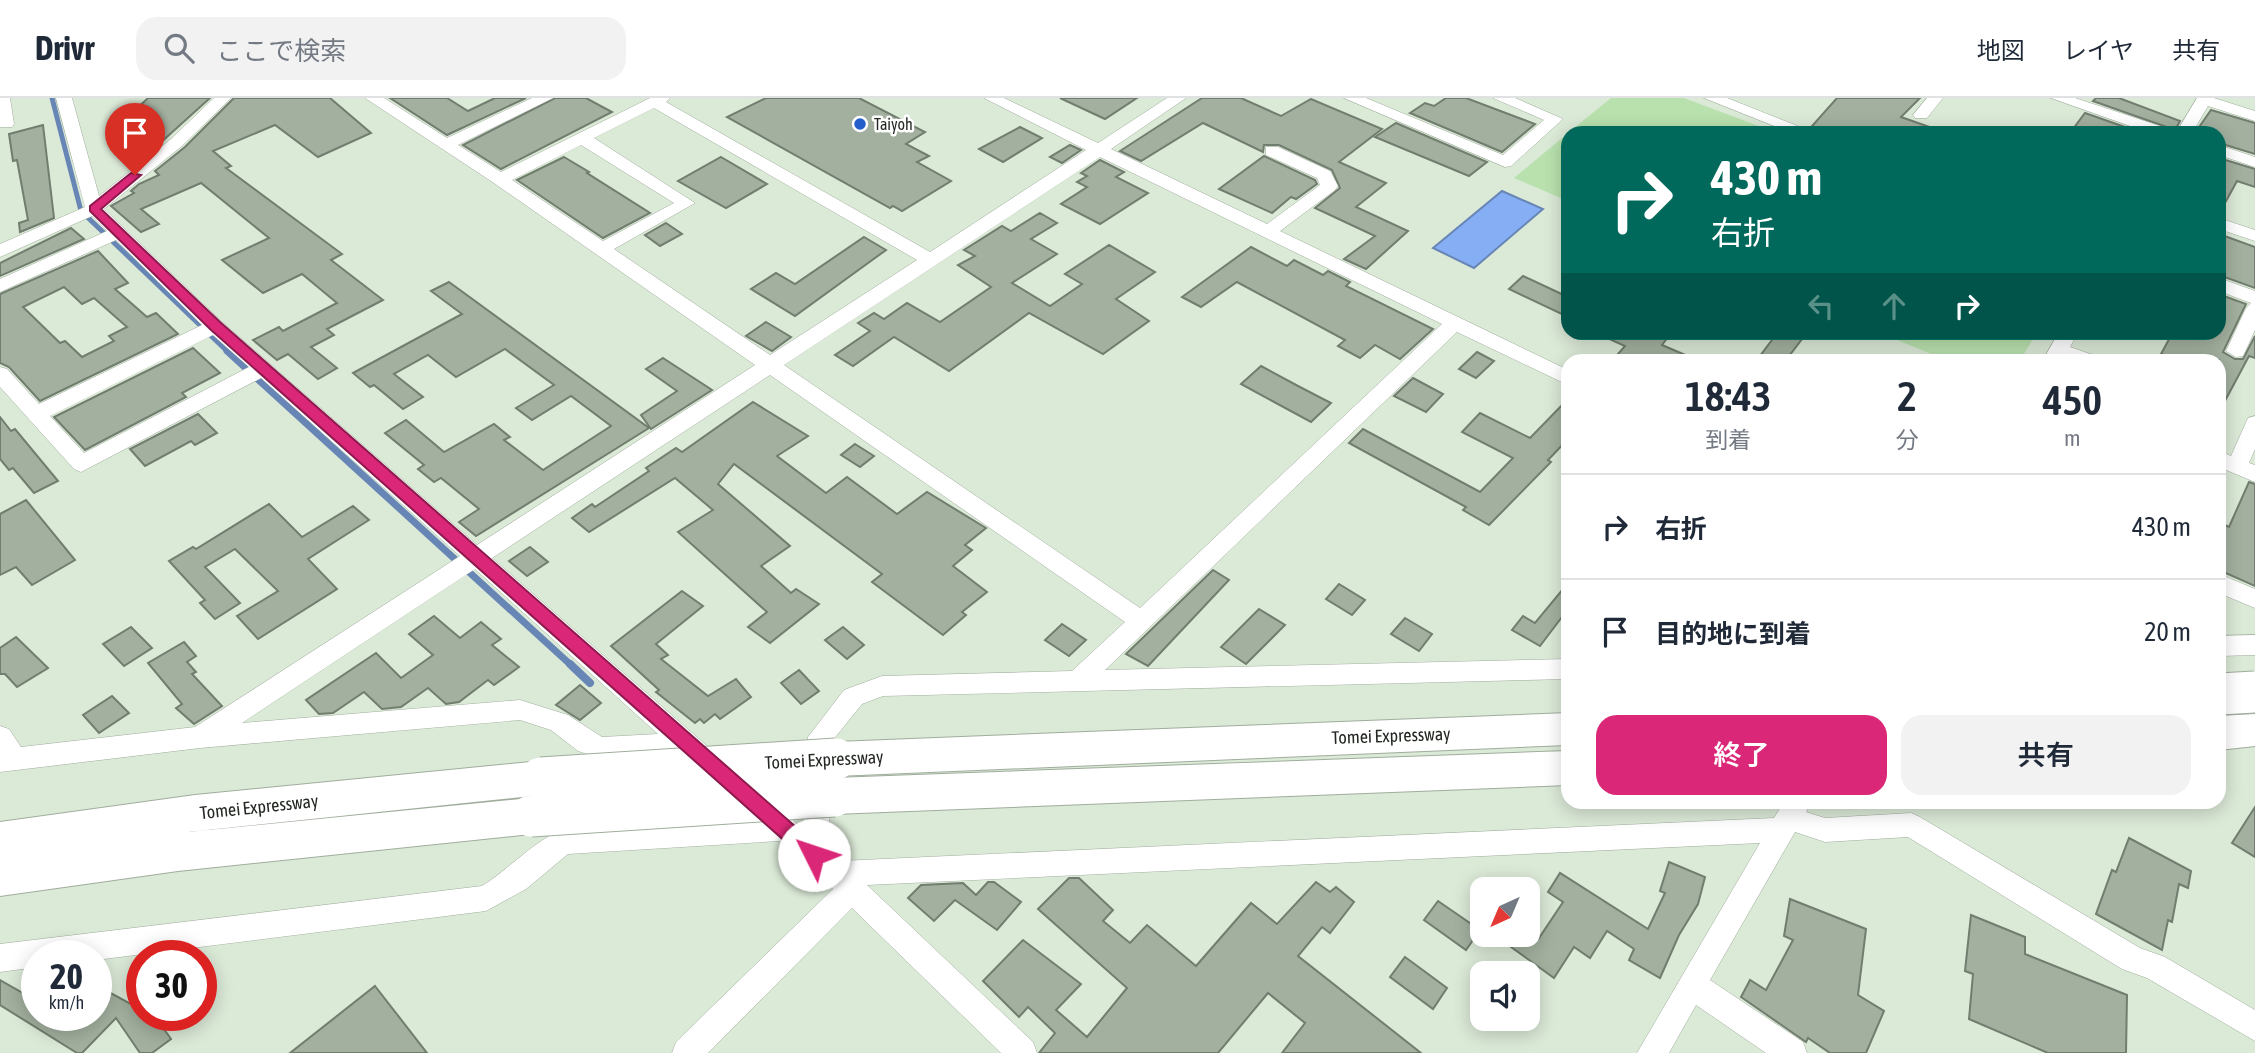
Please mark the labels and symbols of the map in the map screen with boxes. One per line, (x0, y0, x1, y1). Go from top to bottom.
pin (105, 103, 165, 175)
place label: Taiyoh (874, 115, 913, 134)
marker: Taiyoh (852, 116, 868, 132)
street label: Tomei Expressway (1331, 723, 1451, 748)
street label: Tomei Expressway (764, 746, 884, 773)
street label: Tomei Expressway (199, 790, 319, 823)
position arrow (777, 818, 851, 892)
north arrow (1470, 877, 1540, 947)
speed limit sign: 30 (126, 940, 217, 1031)

